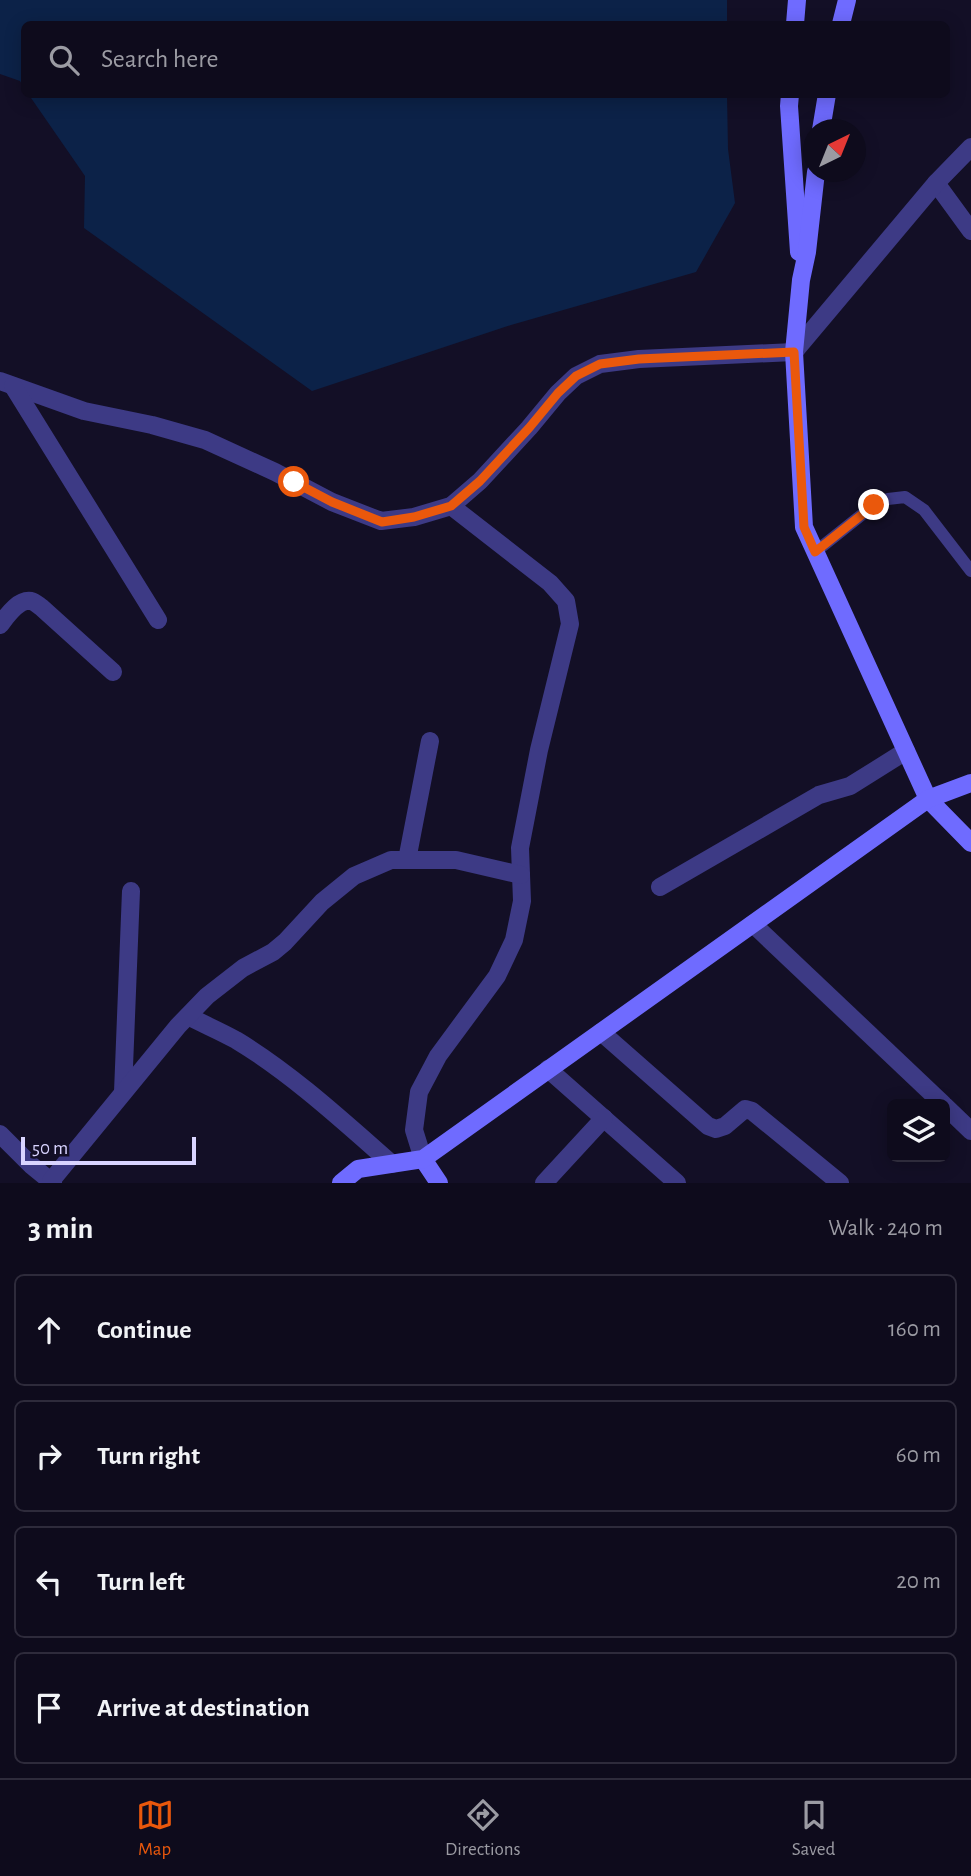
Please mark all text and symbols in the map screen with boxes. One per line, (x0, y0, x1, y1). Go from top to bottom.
search box (21, 21, 950, 98)
icon: search (45, 41, 83, 79)
text: Search here (101, 46, 219, 72)
north arrow (803, 119, 866, 182)
route start (278, 466, 309, 497)
route end (858, 489, 889, 520)
map controls (887, 1099, 950, 1162)
button: layers (887, 1099, 950, 1162)
scale bar (21, 1134, 196, 1166)
text: 50 m (32, 1139, 68, 1158)
text: 3 min (28, 1214, 93, 1244)
text: Walk · 240 m (828, 1217, 943, 1240)
icon: ahead (30, 1311, 68, 1349)
text: Continue (97, 1317, 192, 1343)
text: 160 m (888, 1318, 941, 1341)
icon: right (30, 1437, 68, 1475)
text: Turn right (97, 1443, 200, 1469)
text: 60 m (896, 1444, 941, 1467)
icon: left (30, 1563, 68, 1601)
text: Turn left (97, 1569, 185, 1595)
text: 20 m (896, 1570, 941, 1593)
icon: arrive (30, 1689, 68, 1727)
text: Arrive at destination (97, 1695, 310, 1721)
tab: Map (136, 1796, 174, 1861)
tab: Directions (445, 1796, 521, 1861)
tab: Saved (792, 1796, 835, 1861)

